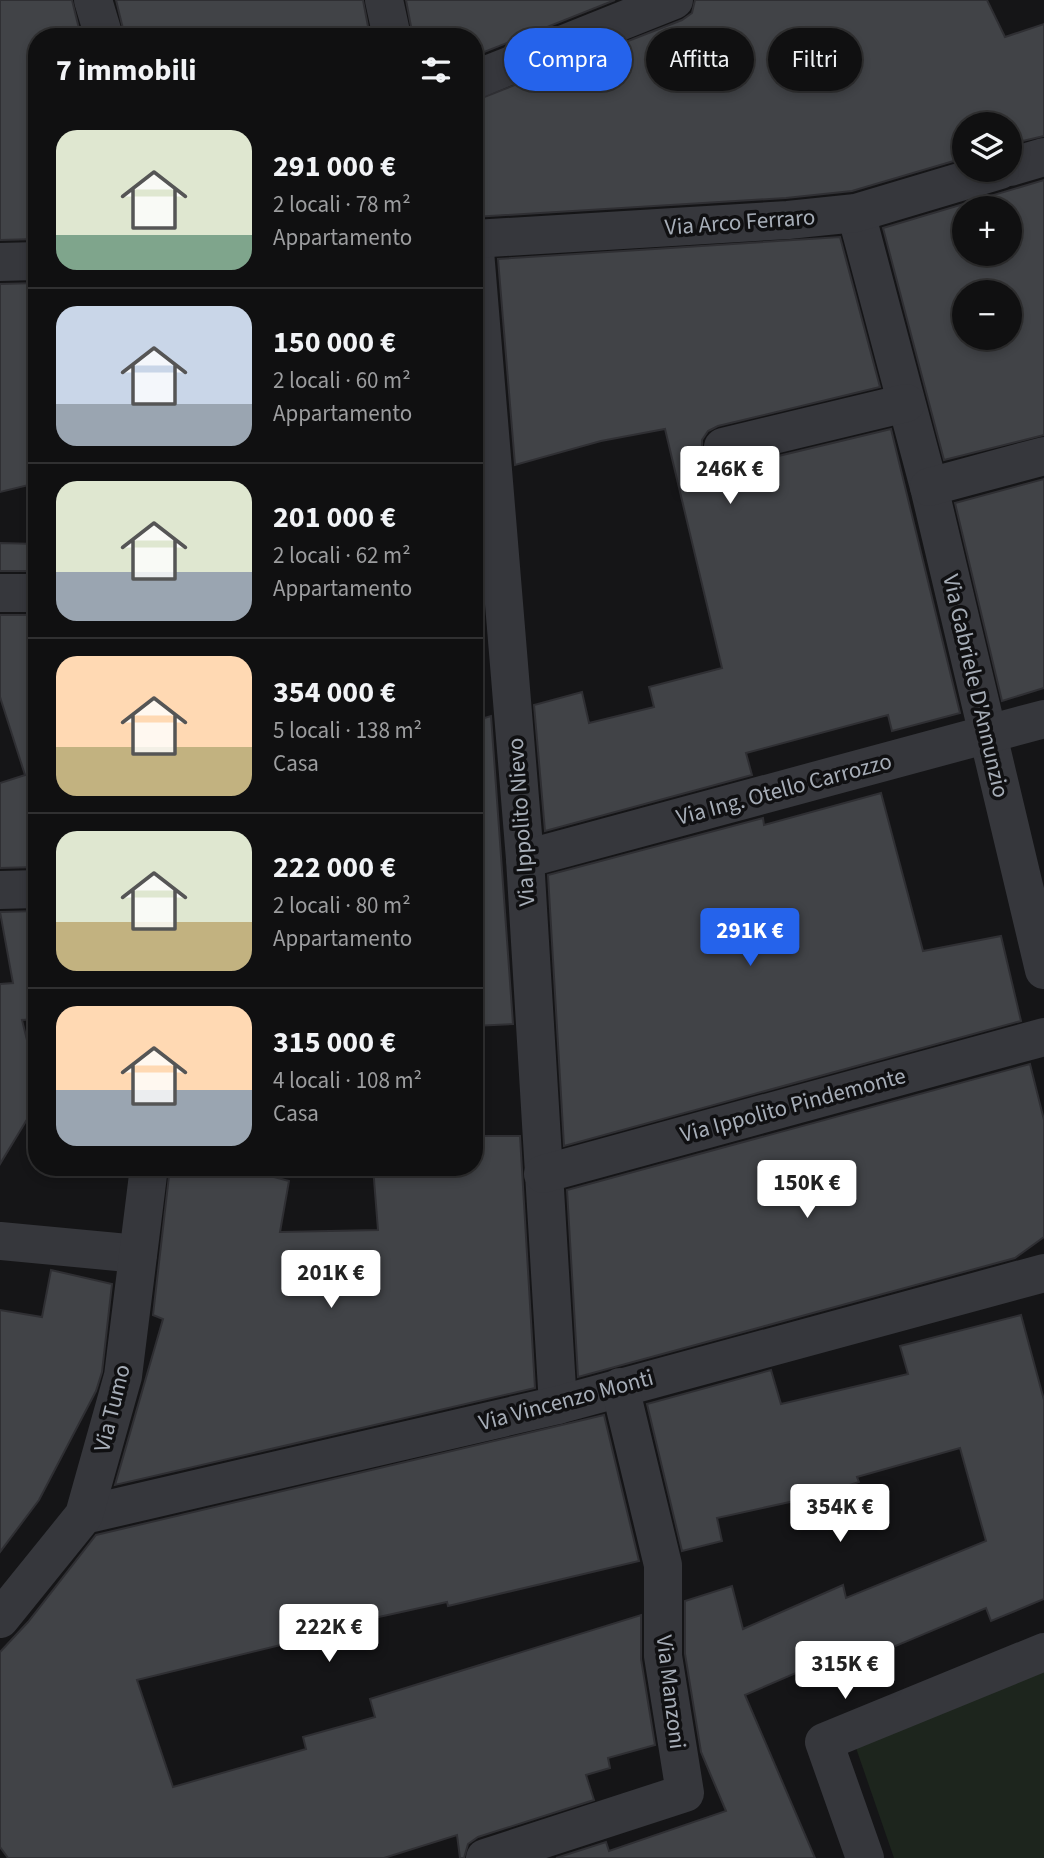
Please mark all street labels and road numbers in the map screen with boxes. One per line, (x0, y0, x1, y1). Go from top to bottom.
street label: Via Arco Ferraro (664, 200, 816, 244)
street label: Via Gabriele D'Annunzio (934, 571, 1018, 801)
street label: Via Ippolito Nievo (499, 737, 543, 907)
street label: Via Ing. Otello Carrozzo (673, 744, 895, 834)
street label: Via Ippolito Pindemonte (677, 1059, 909, 1151)
street label: Via Tumo (85, 1361, 139, 1455)
street label: Via Vincenzo Monti (475, 1361, 657, 1439)
street label: Via Manzoni (648, 1633, 694, 1751)

